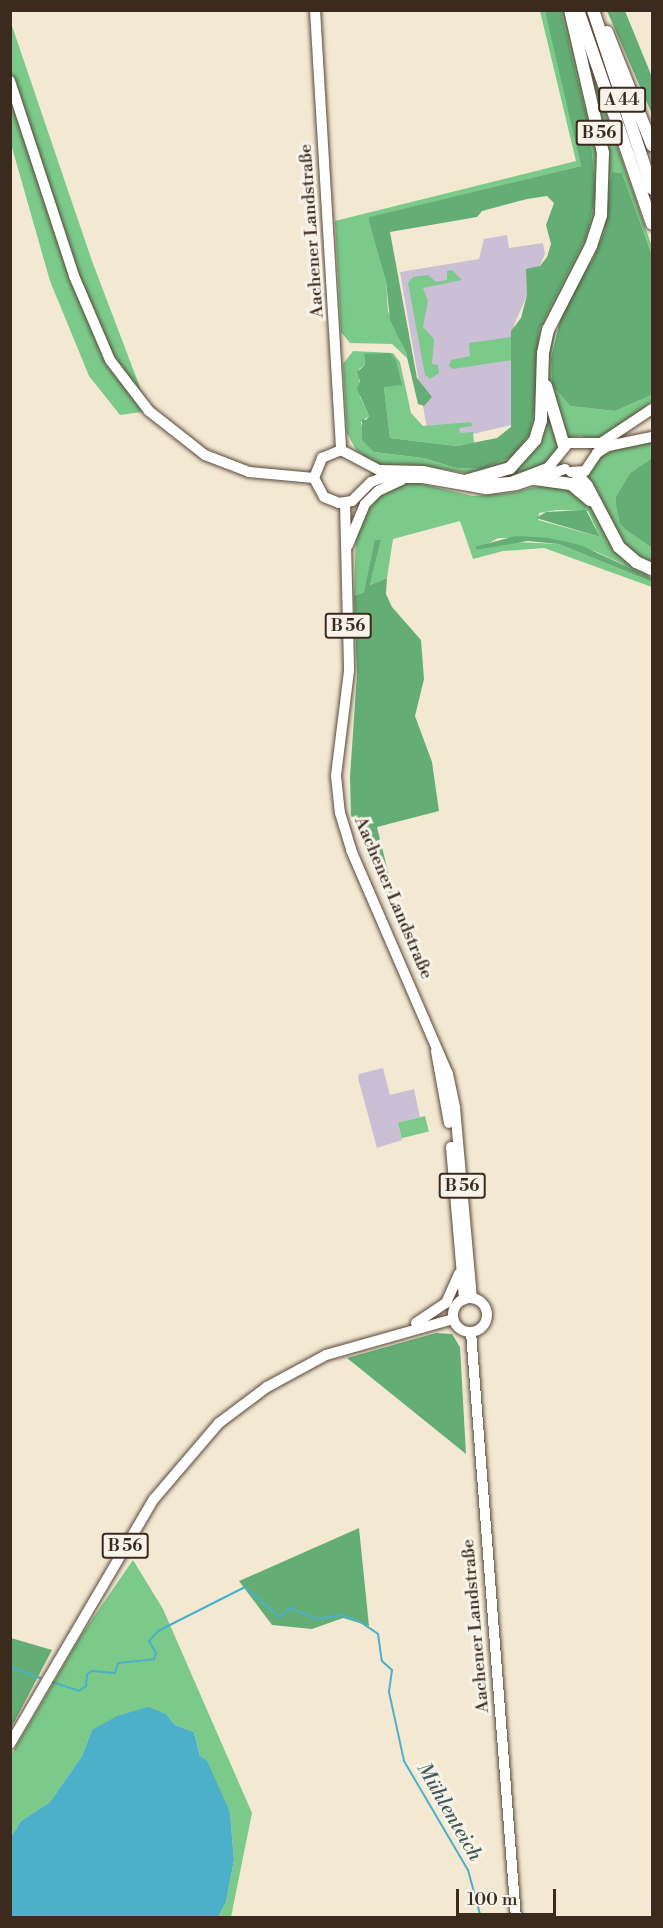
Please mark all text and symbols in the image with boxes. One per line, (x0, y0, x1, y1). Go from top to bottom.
road number: A 44 (598, 87, 646, 113)
road number: B 56 (575, 120, 623, 146)
street label: Aachener Landstraße (295, 143, 329, 319)
road number: B 56 (324, 613, 372, 639)
street label: Aachener Landstraße (349, 814, 437, 982)
road number: B 56 (438, 1173, 486, 1199)
road number: B 56 (101, 1533, 149, 1559)
street label: Aachener Landstraße (458, 1538, 494, 1714)
water label: Mühlenteich (411, 1759, 487, 1865)
scale bar (459, 1877, 560, 1915)
text: 100 m (467, 1888, 518, 1911)

